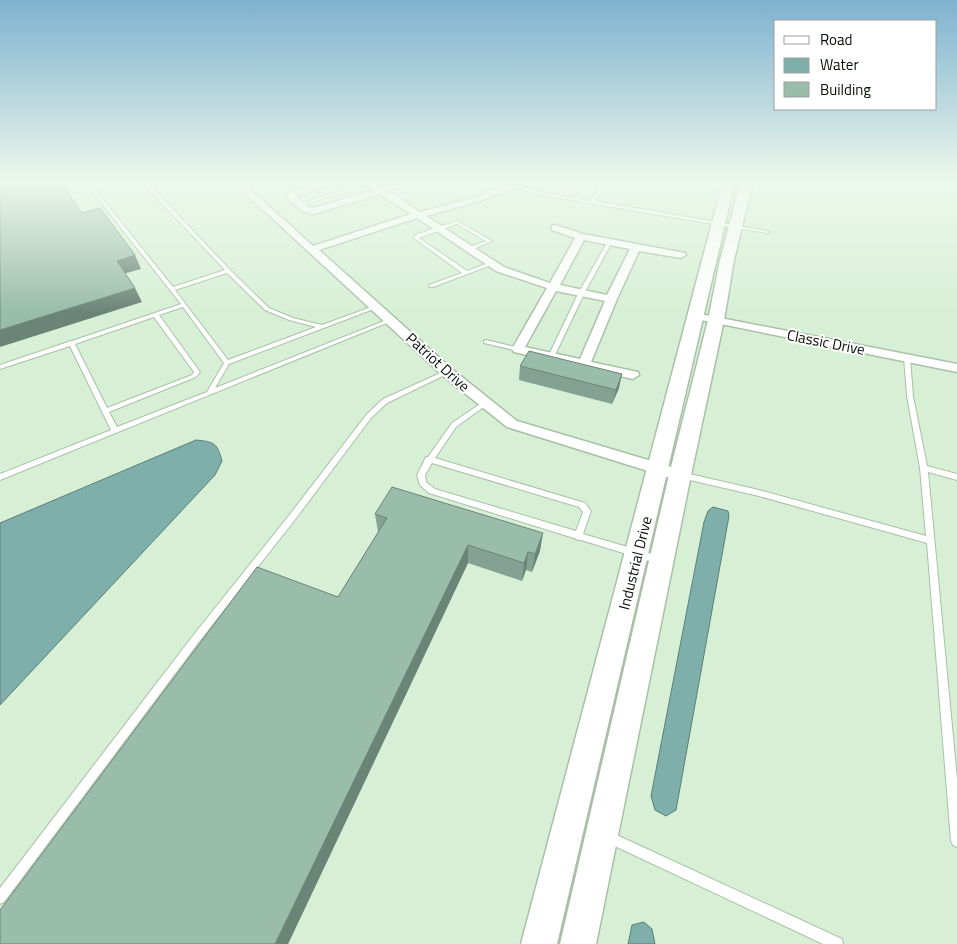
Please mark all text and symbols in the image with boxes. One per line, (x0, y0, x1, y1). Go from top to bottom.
legend (774, 20, 937, 110)
text: Road (820, 28, 852, 51)
text: Water (820, 53, 859, 76)
text: Building (820, 78, 871, 101)
street label: Classic Drive (785, 323, 867, 361)
street label: Patriot Drive (401, 327, 475, 397)
street label: Industrial Drive (612, 514, 658, 612)

